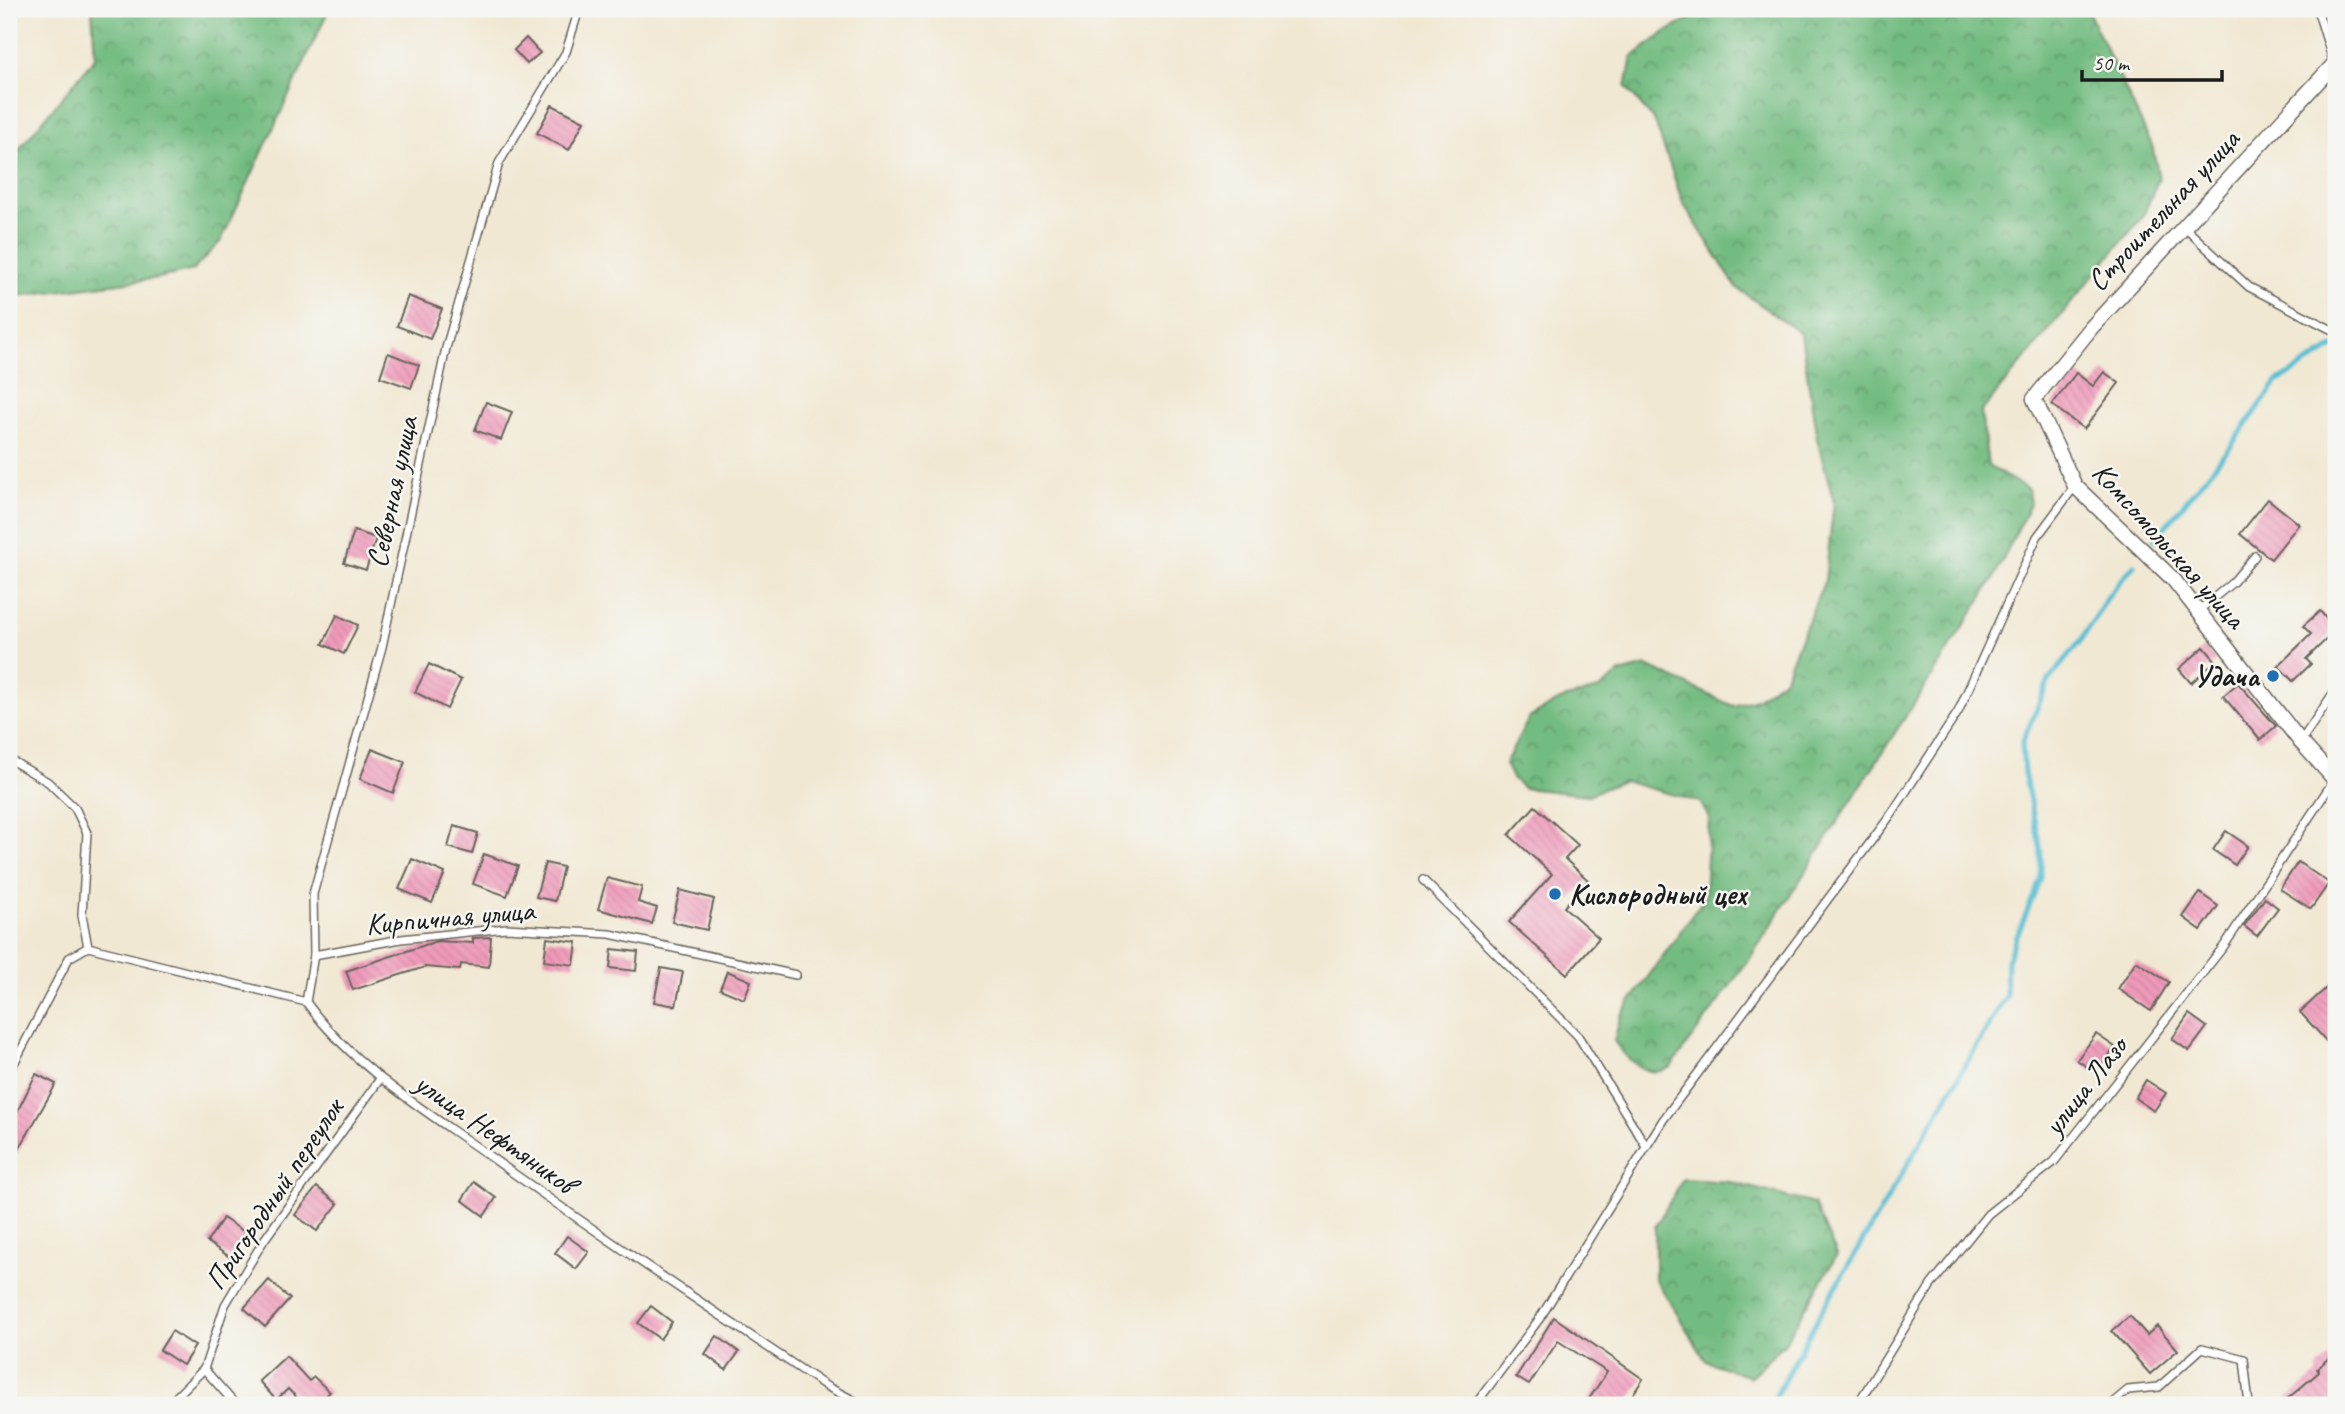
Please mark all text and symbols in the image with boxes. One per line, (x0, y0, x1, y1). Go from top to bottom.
scale bar (2082, 38, 2222, 82)
text: 50 m (2093, 50, 2131, 76)
street label: Строительная улица (2078, 120, 2249, 299)
street label: Северная улица (357, 411, 427, 571)
street label: Комсомольская улица (2084, 454, 2255, 638)
place label: Удача (2193, 657, 2261, 695)
marker: Удача (2265, 668, 2281, 684)
place label: Кислородный цех (1569, 875, 1748, 913)
marker: Кислородный цех (1547, 886, 1563, 902)
street label: Кирпичная улица (364, 891, 538, 943)
street label: улица Лазо (2033, 1026, 2138, 1145)
street label: улица Нефтяников (406, 1063, 588, 1206)
street label: Пригородный переулок (196, 1089, 354, 1297)

